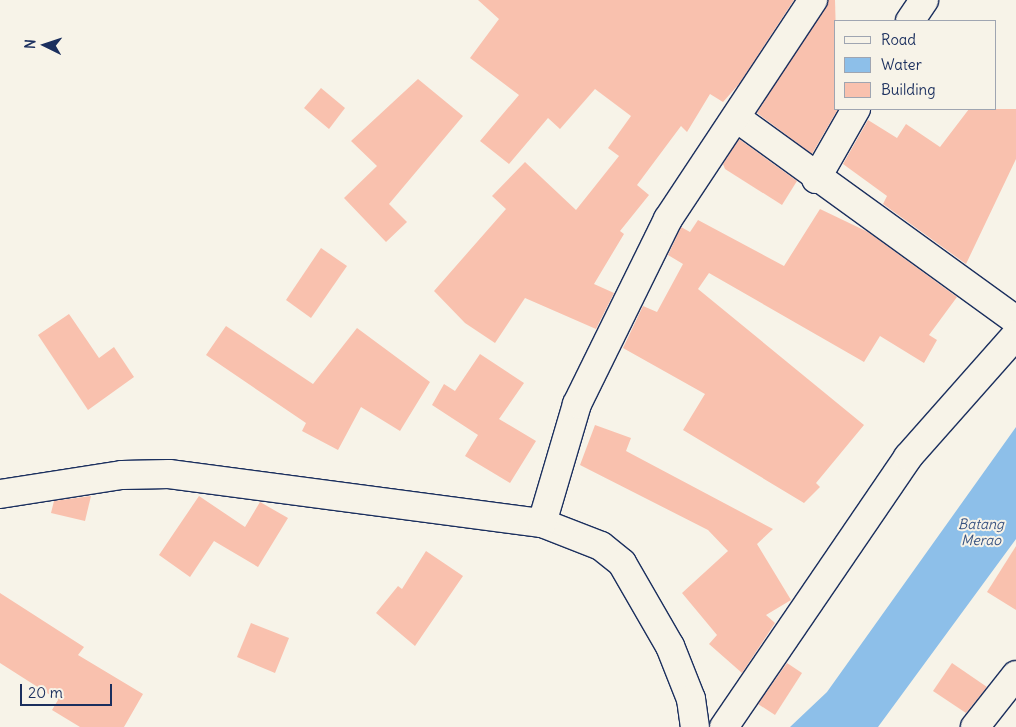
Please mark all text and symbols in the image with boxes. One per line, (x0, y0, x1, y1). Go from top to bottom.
north arrow (20, 20, 70, 70)
legend (834, 20, 996, 110)
text: Road (881, 30, 916, 49)
text: N (21, 38, 39, 49)
text: Water (881, 55, 922, 74)
text: Building (881, 80, 936, 99)
water label: Batang Merao (958, 516, 1004, 548)
scale bar (22, 674, 115, 706)
text: 20 m (28, 683, 63, 702)

